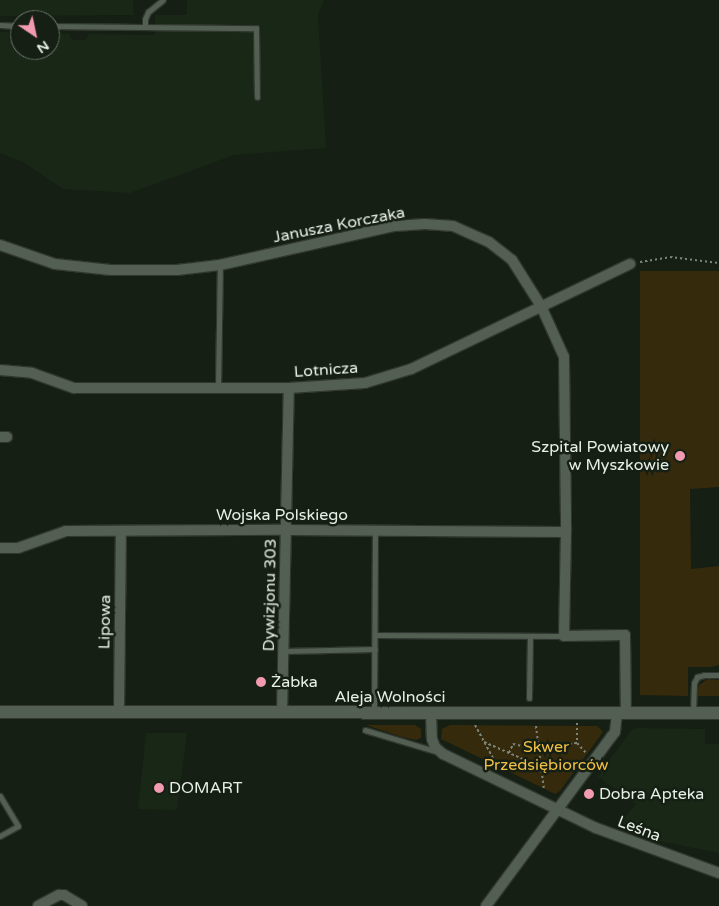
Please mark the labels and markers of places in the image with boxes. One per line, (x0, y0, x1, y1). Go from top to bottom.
place label: Szpital Powiatowy w Myszkowie (531, 437, 669, 475)
marker: Szpital Powiatowy w Myszkowie (673, 449, 687, 463)
place label: Żabka (271, 672, 318, 692)
marker: Żabka (255, 676, 267, 688)
place label: DOMART (169, 778, 243, 798)
marker: DOMART (153, 782, 165, 794)
place label: Dobra Apteka (599, 784, 704, 804)
marker: Dobra Apteka (583, 788, 595, 800)

